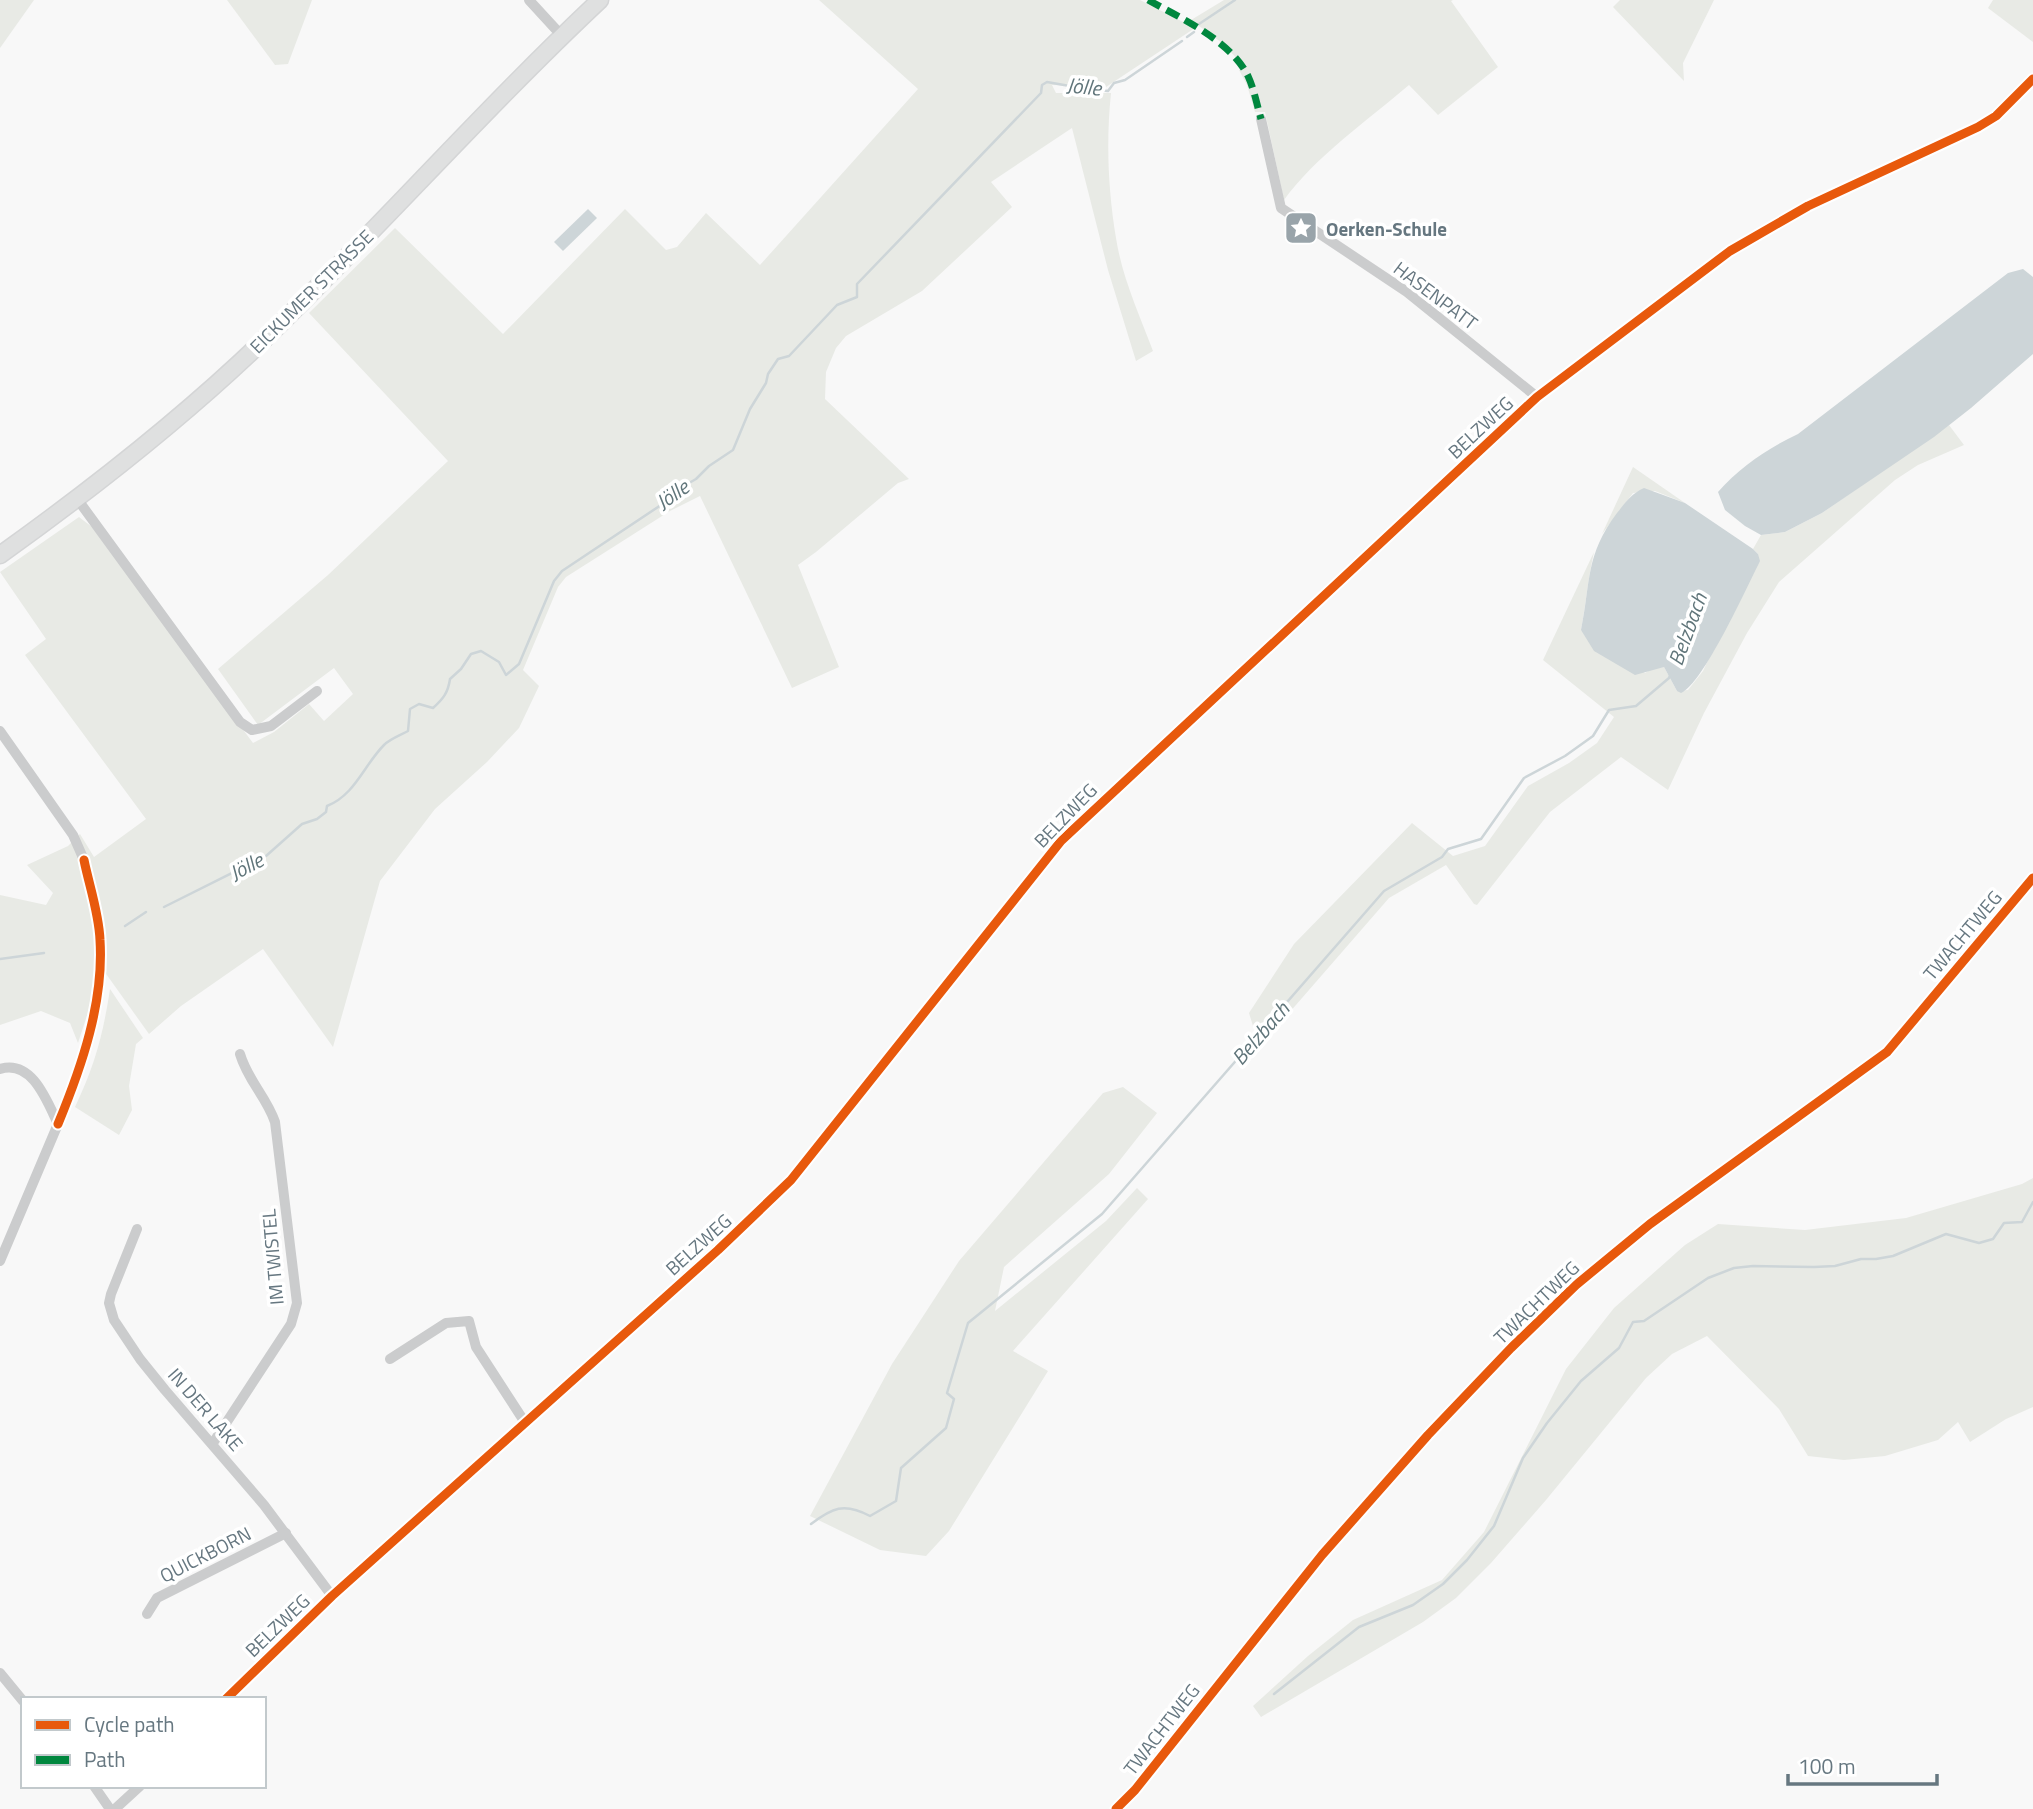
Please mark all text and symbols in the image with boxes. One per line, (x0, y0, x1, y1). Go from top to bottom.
water label: Jölle (1065, 68, 1104, 104)
place icon: Oerken-Schule (1282, 209, 1320, 247)
place label: Oerken-Schule (1326, 214, 1447, 243)
street label: EICKUMER STRASSE (242, 222, 380, 360)
street label: HASENPATT (1388, 254, 1484, 336)
street label: BELZWEG (1441, 389, 1519, 465)
water label: Jölle (649, 470, 696, 517)
water label: Belzbach (1659, 588, 1715, 670)
street label: BELZWEG (1027, 776, 1103, 854)
water label: Jölle (223, 843, 270, 888)
street label: TWACHTWEG (1916, 884, 2008, 986)
water label: Belzbach (1223, 994, 1297, 1072)
street label: BELZWEG (658, 1206, 738, 1282)
street label: IM TWISTEL (253, 1208, 291, 1306)
street label: TWACHTWEG (1487, 1254, 1585, 1350)
street label: IN DER LAKE (162, 1361, 250, 1457)
street label: QUICKBORN (154, 1519, 256, 1589)
street label: BELZWEG (238, 1587, 316, 1663)
street label: TWACHTWEG (1116, 1677, 1206, 1781)
legend (21, 1697, 266, 1788)
text: Cycle path (84, 1708, 175, 1740)
scale bar (1788, 1742, 1937, 1786)
text: Path (84, 1743, 126, 1775)
text: 100 m (1798, 1750, 1855, 1782)

